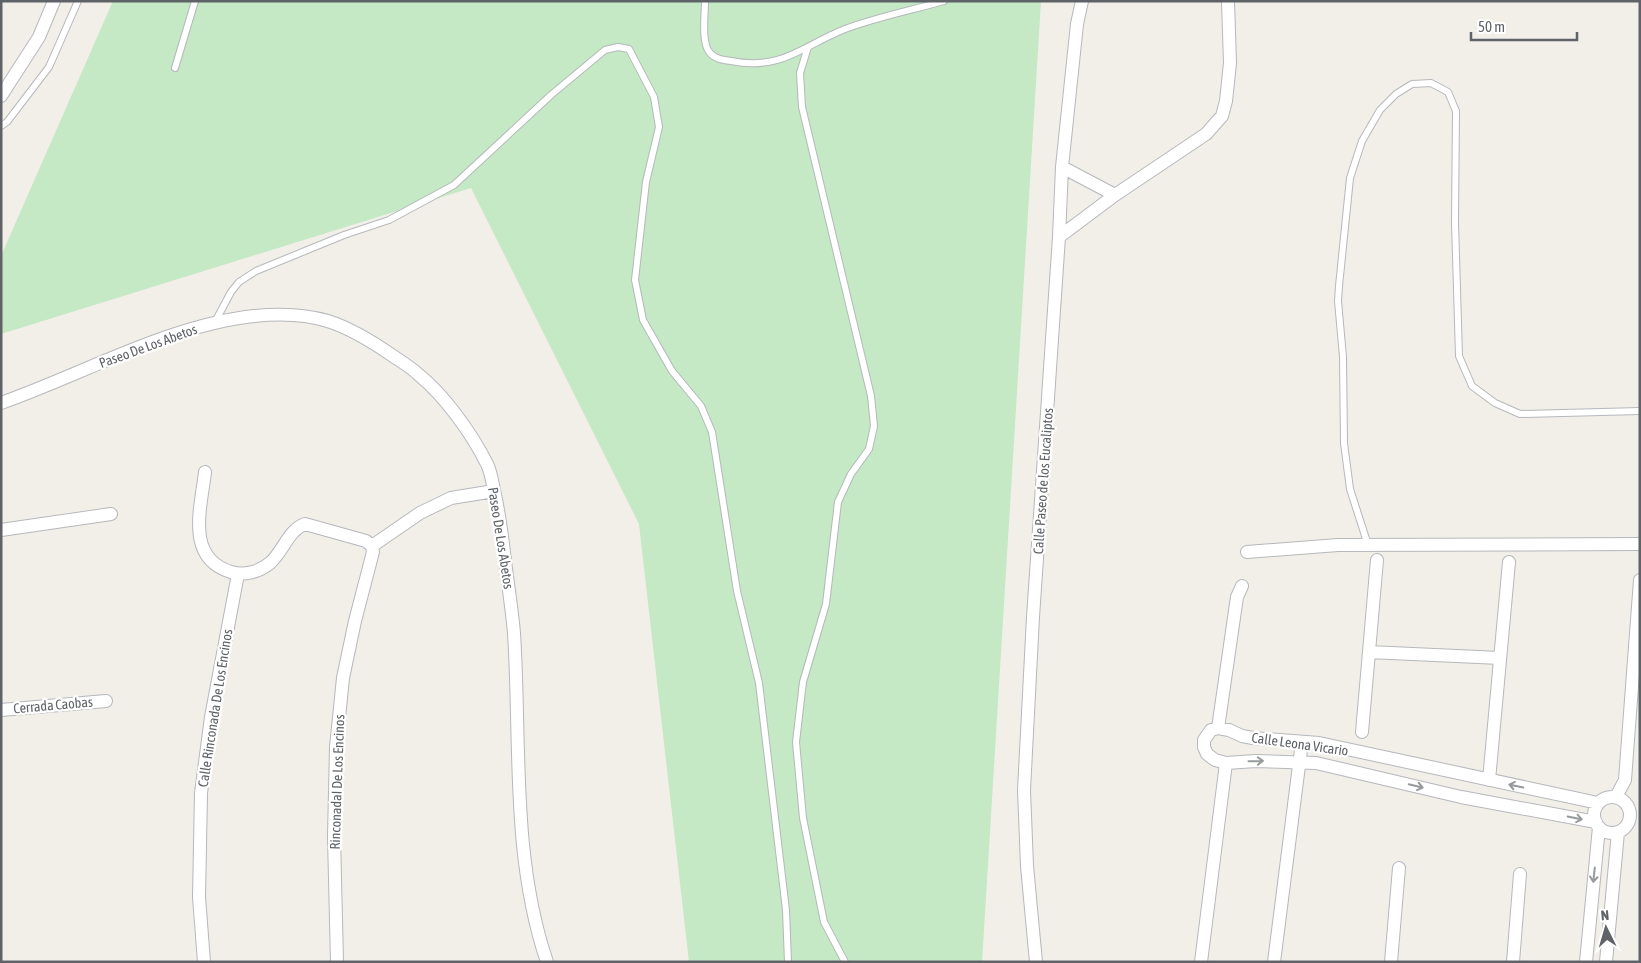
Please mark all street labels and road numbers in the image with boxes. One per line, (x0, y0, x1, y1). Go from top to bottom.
street label: Paseo De Los Abetos (97, 321, 199, 371)
street label: Calle Paseo de los Eucaliptos (1030, 407, 1056, 555)
street label: Paseo De Los Abetos (485, 486, 517, 590)
street label: Calle Rinconada De Los Encinos (195, 628, 235, 788)
street label: Cerrada Caobas (13, 694, 93, 716)
street label: RinconadaI De Los Encinos (327, 714, 347, 850)
street label: Calle Leona Vicario (1251, 729, 1349, 759)

